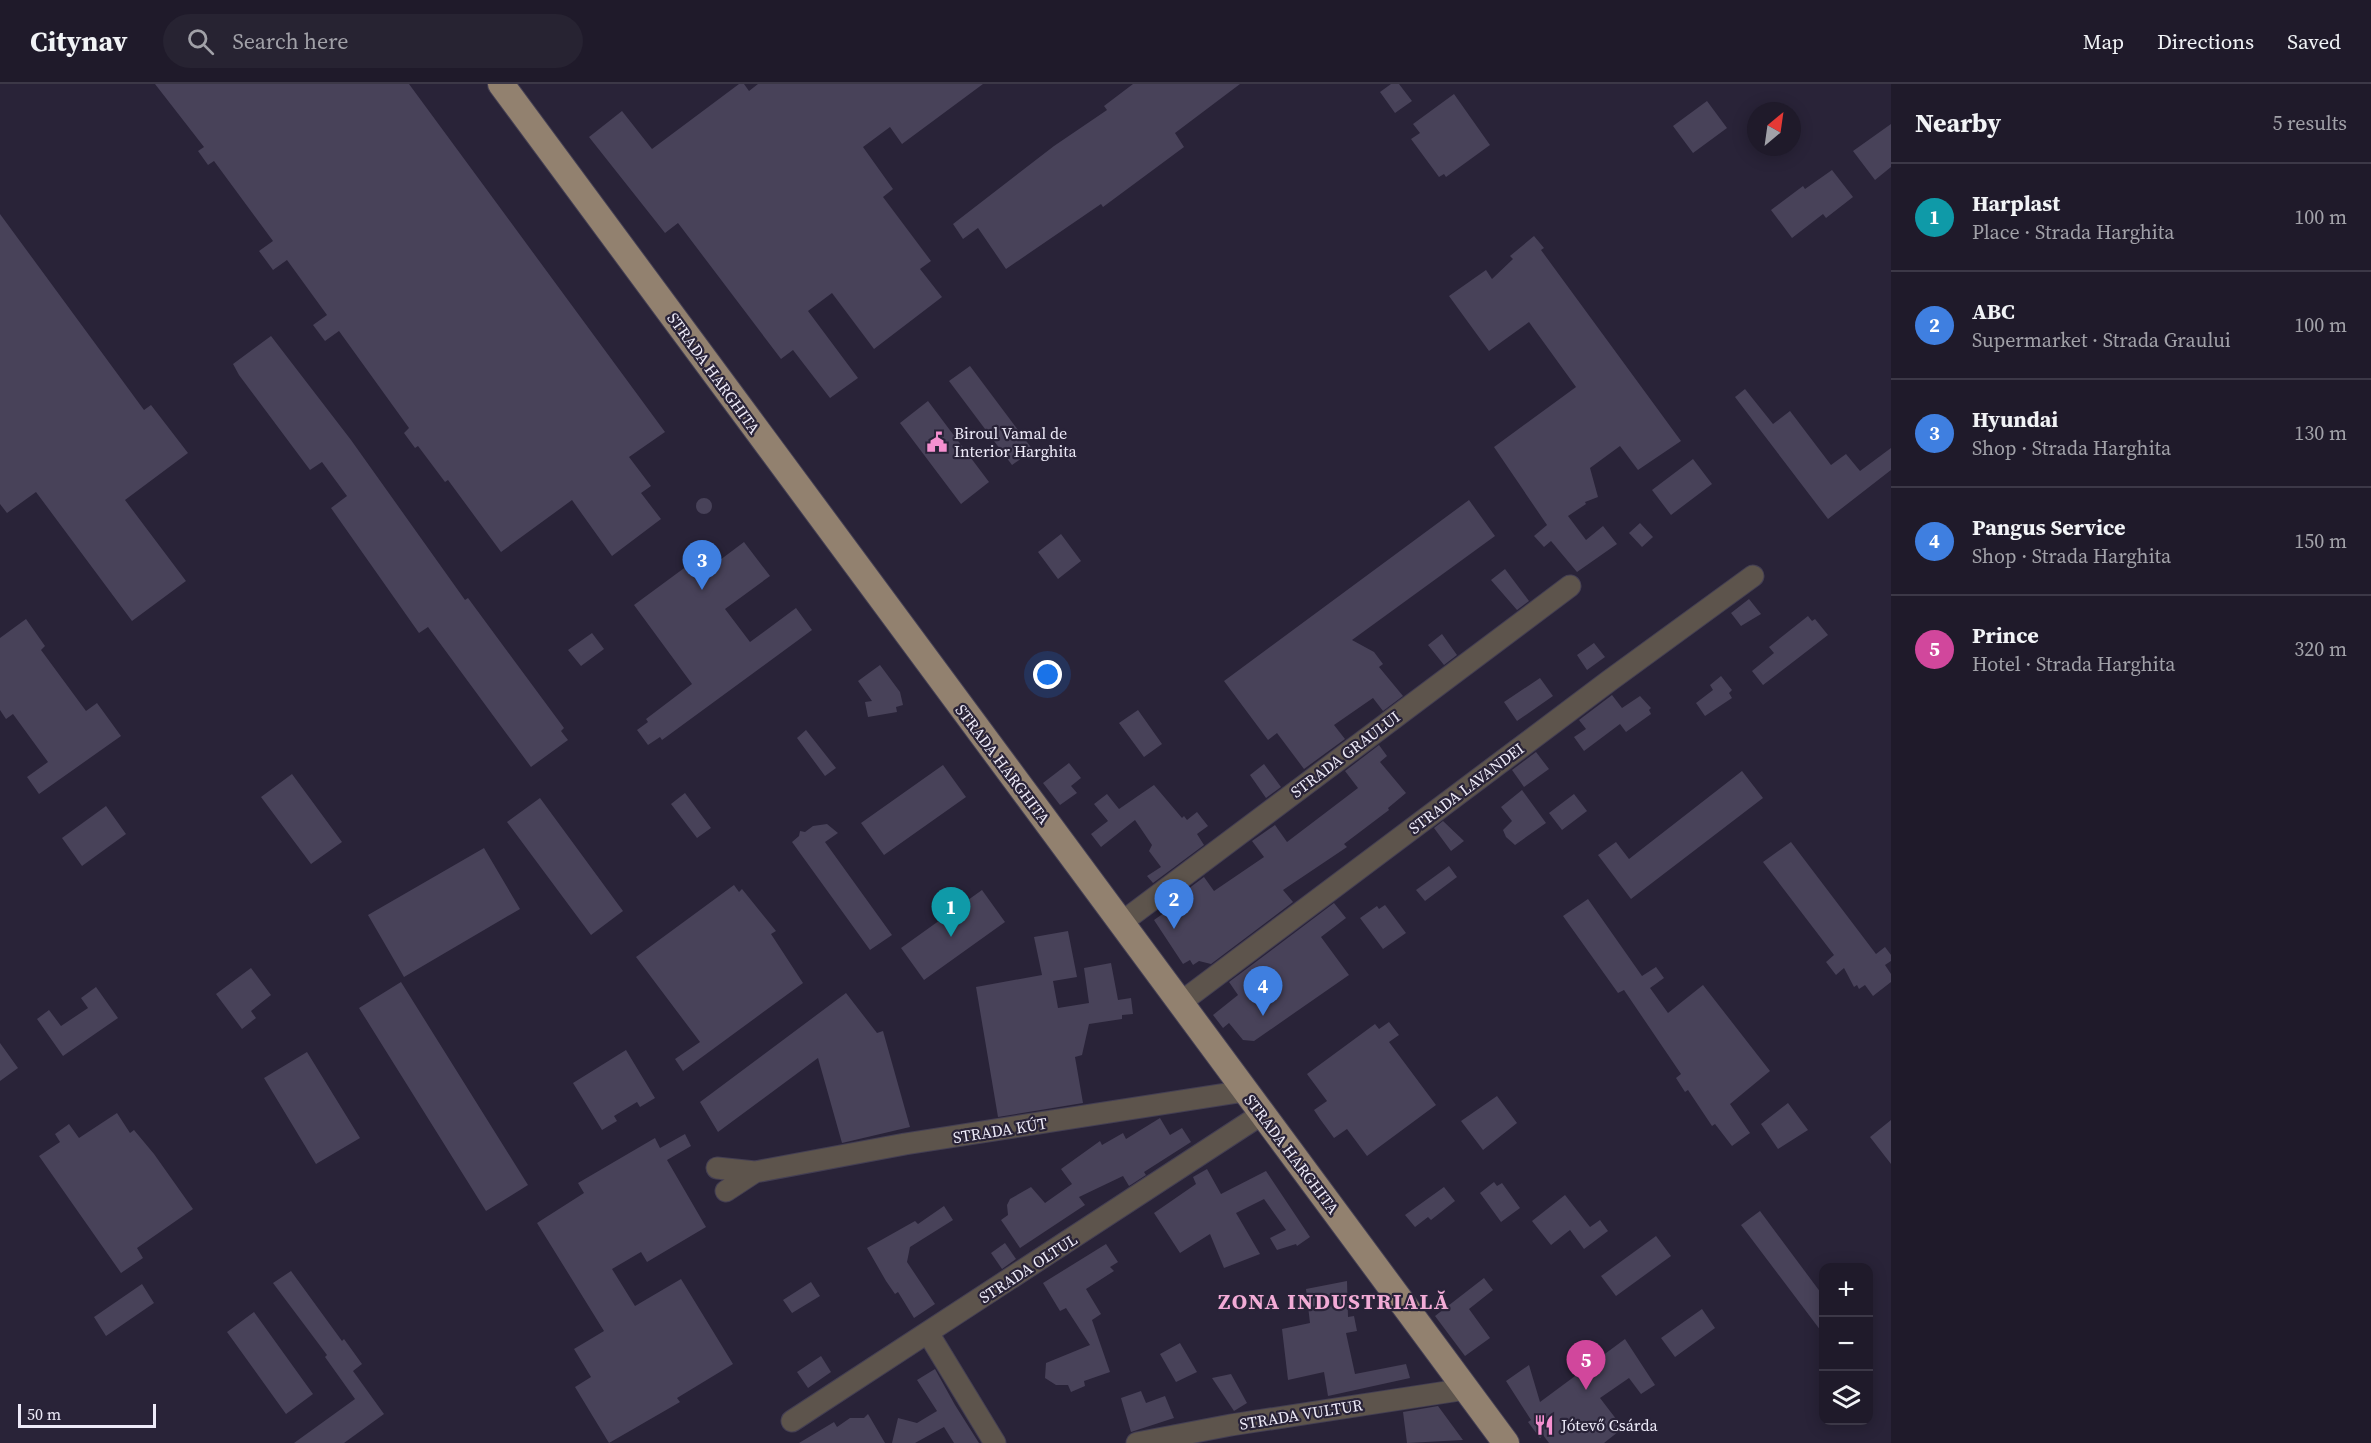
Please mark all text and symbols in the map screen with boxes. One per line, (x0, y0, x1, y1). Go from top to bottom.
search box (163, 14, 583, 68)
text: Citynav (30, 22, 127, 60)
icon: search (184, 25, 217, 58)
text: Search here (232, 26, 349, 56)
text: Map (2083, 27, 2124, 56)
text: Directions (2157, 27, 2254, 56)
text: Saved (2287, 27, 2341, 56)
north arrow (1747, 102, 1801, 156)
text: Nearby (1915, 105, 2001, 141)
text: 5 results (2272, 109, 2347, 137)
text: Harplast (1972, 188, 2060, 218)
text: 1 (1929, 203, 1940, 231)
text: 100 m (2294, 203, 2347, 231)
text: Place · Strada Harghita (1972, 218, 2174, 246)
text: ABC (1972, 296, 2015, 326)
street label: STRADA HARGHITA (662, 308, 766, 438)
text: 2 (1929, 311, 1940, 339)
text: 100 m (2294, 311, 2347, 339)
text: Supermarket · Strada Graului (1972, 326, 2231, 354)
text: Hyundai (1972, 404, 2058, 434)
text: 3 (1929, 419, 1940, 447)
text: 130 m (2294, 419, 2347, 447)
place label: Biroul Vamal de Interior Harghita (954, 422, 1077, 462)
public building icon: Biroul Vamal de Interior Harghita (925, 430, 949, 454)
text: Shop · Strada Harghita (1972, 434, 2171, 462)
text: Pangus Service (1972, 512, 2126, 542)
text: 4 (1929, 527, 1940, 555)
text: 150 m (2294, 527, 2347, 555)
pin: 3 (682, 540, 722, 590)
text: Shop · Strada Harghita (1972, 542, 2171, 570)
text: Prince (1972, 620, 2039, 650)
text: 5 (1929, 635, 1940, 663)
text: 320 m (2294, 635, 2347, 663)
text: Hotel · Strada Harghita (1972, 650, 2175, 678)
your location (1033, 660, 1062, 689)
street label: STRADA HARGHITA (951, 699, 1056, 829)
street label: STRADA GRAULUI (1286, 706, 1404, 802)
street label: STRADA LAVANDEI (1404, 737, 1528, 839)
pin: 2 (1154, 880, 1194, 929)
pin: 1 (932, 888, 970, 937)
pin: 4 (1244, 966, 1282, 1016)
street label: STRADA HARGHITA (1240, 1089, 1345, 1219)
street label: STRADA KÚT (951, 1112, 1049, 1148)
street label: STRADA OLTUL (975, 1228, 1081, 1308)
map controls (1819, 1263, 1873, 1425)
button: + (1819, 1263, 1873, 1317)
district label: ZONA INDUSTRIALĂ (1218, 1286, 1450, 1316)
button: − (1819, 1317, 1873, 1371)
pin: 5 (1566, 1340, 1606, 1390)
button: layers (1819, 1371, 1873, 1425)
street label: STRADA VULTUR (1238, 1393, 1365, 1435)
scale bar (18, 1401, 156, 1428)
text: 50 m (27, 1403, 61, 1425)
restaurant icon: Jótevő Csárda (1532, 1413, 1556, 1437)
place label: Jótevő Csárda (1560, 1414, 1658, 1436)

